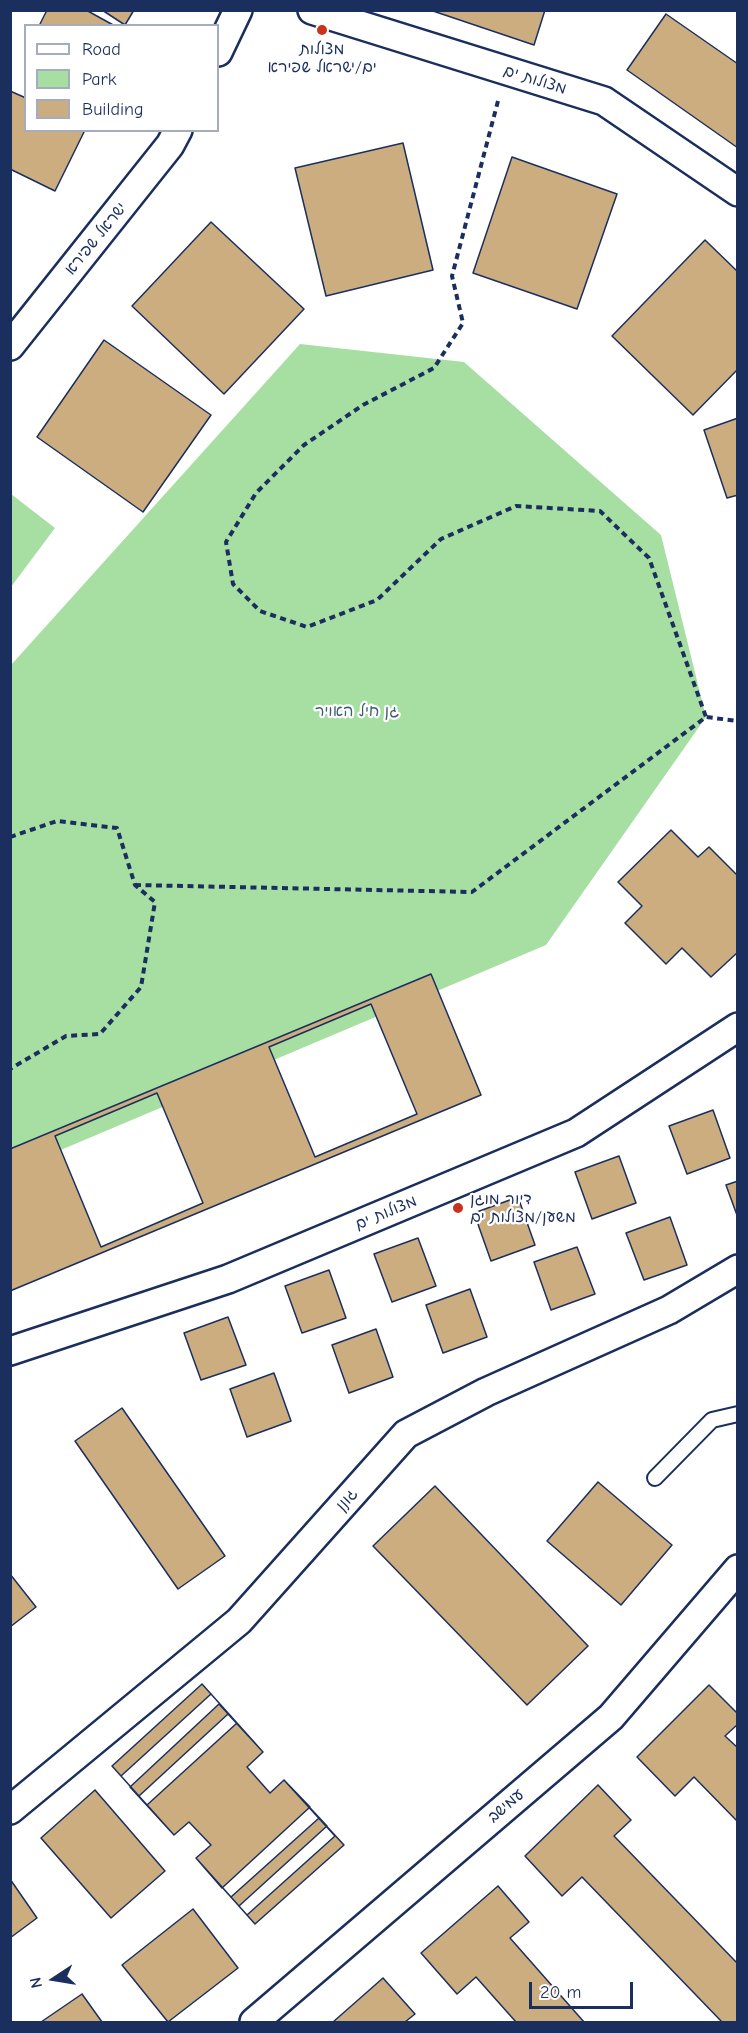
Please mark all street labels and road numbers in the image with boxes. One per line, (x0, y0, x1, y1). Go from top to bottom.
street label: מצולות ים (501, 61, 569, 99)
street label: ישראל שפירא (61, 199, 131, 279)
street label: מצולות ים (352, 1191, 420, 1235)
street label: גונן (332, 1485, 362, 1515)
street label: עמישב (484, 1785, 528, 1827)

